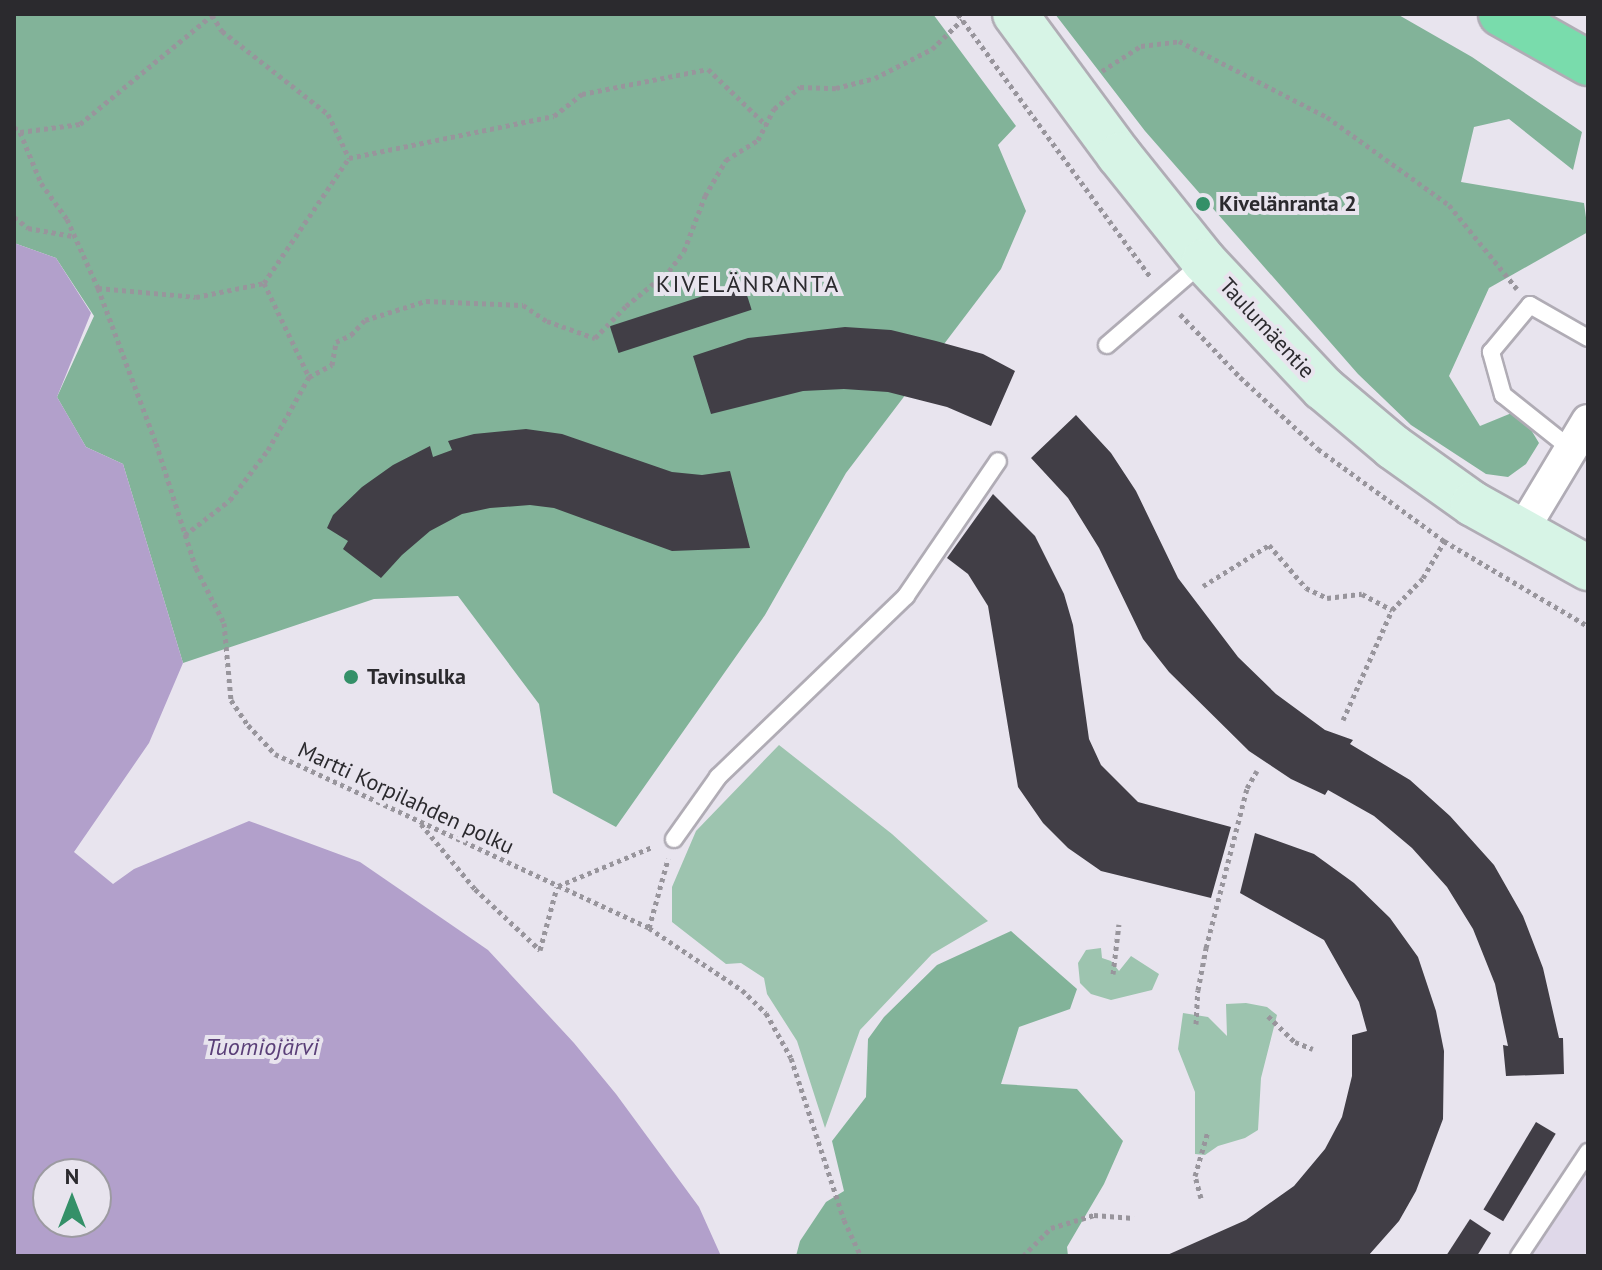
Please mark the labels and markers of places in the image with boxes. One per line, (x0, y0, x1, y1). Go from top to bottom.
place label: Kivelänranta 2 (1219, 191, 1357, 217)
marker: Kivelänranta 2 (1194, 195, 1212, 213)
place label: Tavinsulka (367, 664, 466, 690)
marker: Tavinsulka (342, 668, 360, 686)

